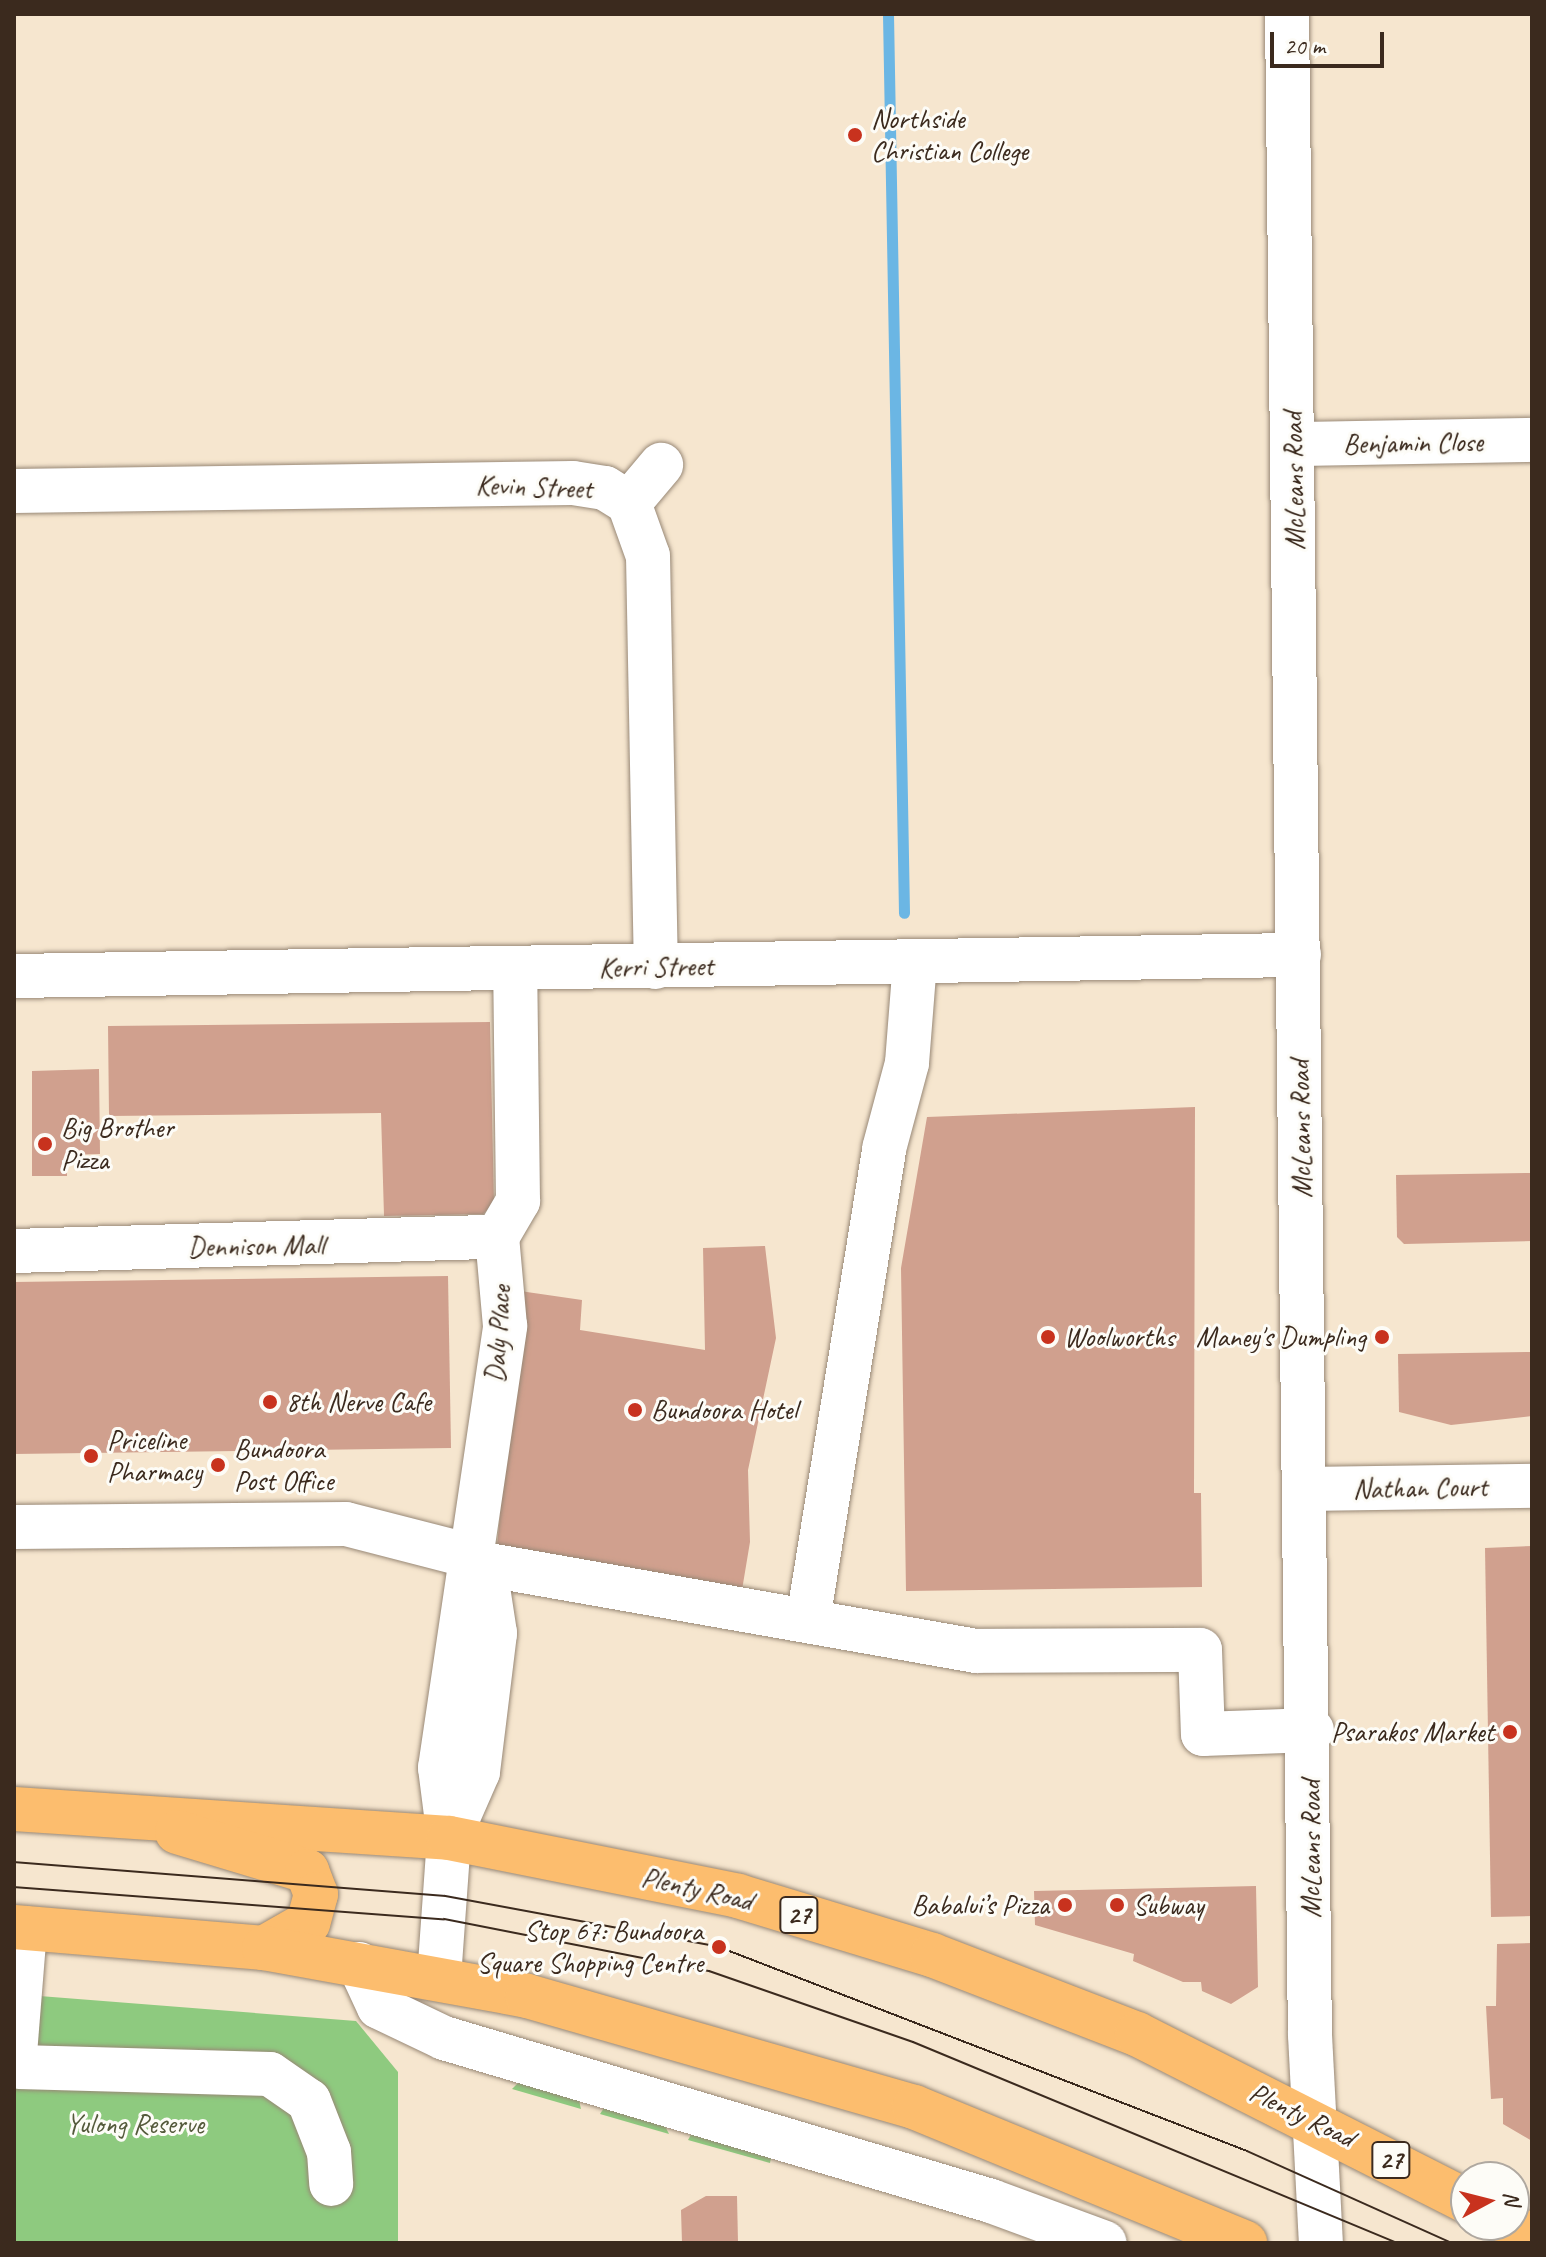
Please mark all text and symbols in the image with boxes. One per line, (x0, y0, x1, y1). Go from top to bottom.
scale bar (1274, 16, 1388, 66)
text: 20 m (1284, 31, 1325, 61)
place label: Northside Christian College (871, 102, 1028, 168)
marker: Northside Christian College (846, 126, 864, 144)
street label: McLeans Road (1276, 412, 1312, 550)
street label: Benjamin Close (1343, 425, 1483, 461)
street label: Kevin Street (475, 468, 593, 506)
street label: Kerri Street (598, 949, 714, 985)
street label: McLeans Road (1283, 1060, 1319, 1198)
place label: Big Brother Pizza (61, 1111, 173, 1177)
marker: Big Brother Pizza (36, 1135, 54, 1153)
street label: Dennison Mall (187, 1228, 325, 1264)
street label: Daly Place (478, 1284, 518, 1384)
place label: Woolworths (1064, 1320, 1175, 1354)
place label: Maney's Dumpling (1197, 1320, 1366, 1354)
marker: Woolworths (1039, 1328, 1057, 1346)
marker: Maney's Dumpling (1373, 1328, 1391, 1346)
place label: 8th Nerve Cafe (286, 1385, 431, 1419)
marker: 8th Nerve Cafe (261, 1393, 279, 1411)
place label: Bundoora Hotel (651, 1393, 797, 1427)
marker: Bundoora Hotel (626, 1401, 644, 1419)
place label: Priceline Pharmacy (107, 1423, 202, 1489)
place label: Bundoora Post Office (234, 1432, 333, 1498)
marker: Priceline Pharmacy (82, 1447, 100, 1465)
marker: Bundoora Post Office (209, 1456, 227, 1474)
street label: Nathan Court (1353, 1470, 1487, 1506)
place label: Psarakos Market (1331, 1715, 1494, 1749)
marker: Psarakos Market (1501, 1723, 1519, 1741)
street label: McLeans Road (1294, 1780, 1328, 1918)
street label: Plenty Road (639, 1860, 755, 1918)
place label: Babalui’s Pizza (911, 1888, 1049, 1922)
place label: Subway (1133, 1888, 1204, 1922)
road number: 27 (779, 1893, 819, 1937)
marker: Babalui’s Pizza (1056, 1896, 1074, 1914)
marker: Subway (1108, 1896, 1126, 1914)
place label: Stop 67: Bundoora Square Shopping Centre (476, 1914, 703, 1980)
marker: Stop 67: Bundoora Square Shopping Centre (710, 1938, 728, 1956)
street label: Plenty Road (1244, 2075, 1360, 2155)
park label: Yulong Reserve (66, 2107, 204, 2141)
road number: 27 (1371, 2138, 1411, 2182)
north arrow (1450, 2161, 1530, 2241)
text: N (1497, 2190, 1527, 2207)

